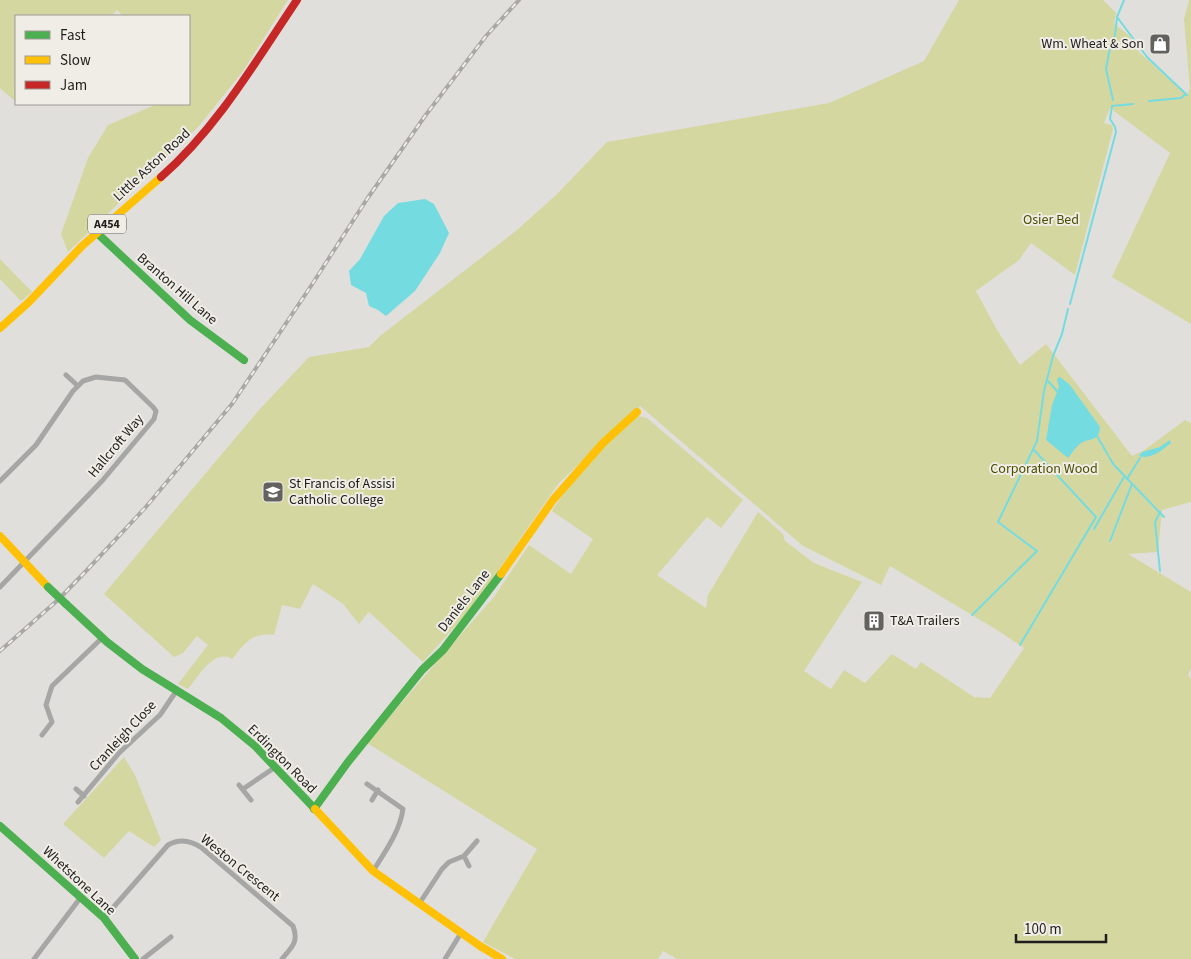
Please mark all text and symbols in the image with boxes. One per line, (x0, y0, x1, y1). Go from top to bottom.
legend (15, 15, 190, 105)
text: Fast (60, 25, 86, 46)
shop icon: Wm. Wheat & Son (1148, 32, 1172, 56)
place label: Wm. Wheat & Son (1041, 34, 1144, 54)
text: Slow (60, 50, 91, 71)
text: Jam (60, 75, 87, 96)
street label: Little Aston Road (109, 124, 195, 206)
park label: Osier Bed (1023, 210, 1079, 230)
road number: A454 (88, 214, 126, 233)
street label: Branton Hill Lane (132, 248, 222, 330)
street label: Hallcroft Way (83, 410, 149, 482)
park label: Corporation Wood (990, 459, 1098, 479)
place label: St Francis of Assisi Catholic College (289, 474, 395, 510)
school or university icon: St Francis of Assisi Catholic College (261, 480, 285, 504)
street label: Daniels Lane (433, 565, 495, 636)
building icon: T&A Trailers (862, 609, 886, 633)
place label: T&A Trailers (890, 611, 960, 631)
street label: Cranleigh Close (85, 696, 161, 776)
street label: Erdington Road (243, 720, 321, 798)
street label: Weston Crescent (196, 830, 284, 906)
street label: Whetstone Lane (38, 842, 120, 920)
scale bar (1016, 912, 1106, 944)
text: 100 m (1024, 919, 1062, 940)

